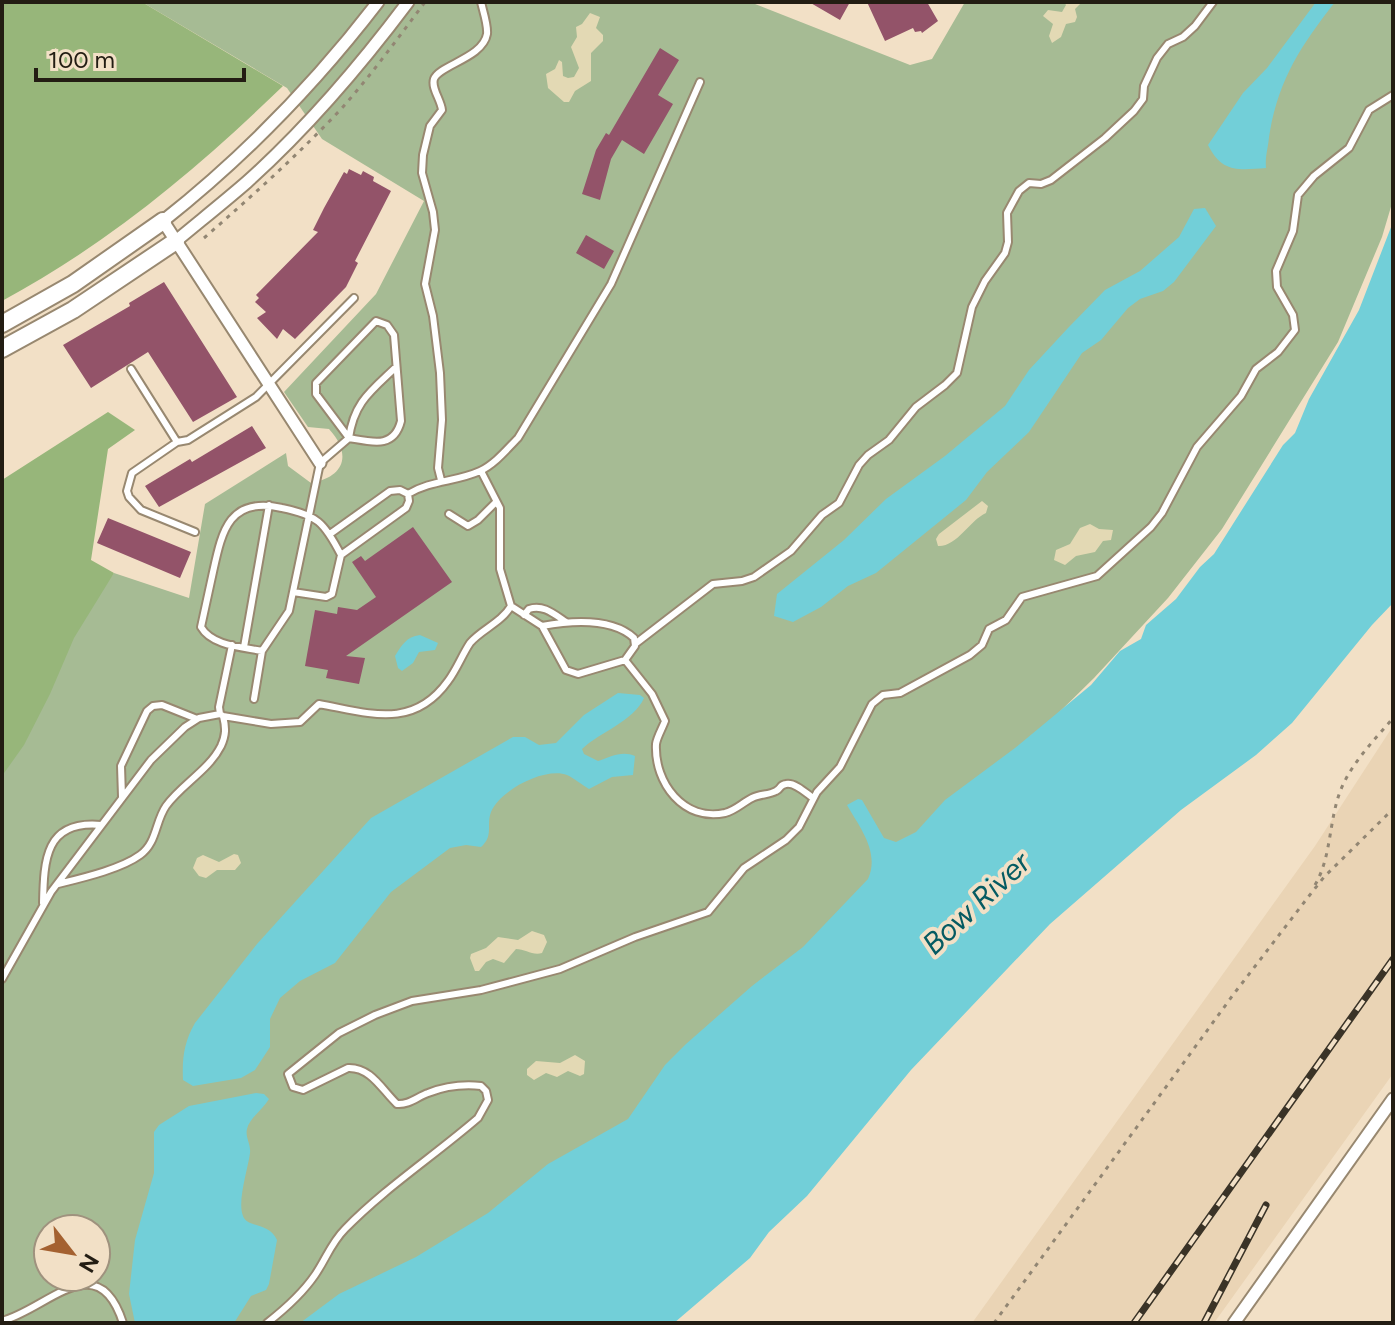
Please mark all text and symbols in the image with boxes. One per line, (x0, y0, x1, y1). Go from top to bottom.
scale bar (36, 32, 244, 82)
text: 100 m (48, 45, 115, 74)
water label: Bow River (914, 843, 1039, 962)
north arrow (32, 1213, 112, 1293)
text: N (73, 1249, 105, 1277)

